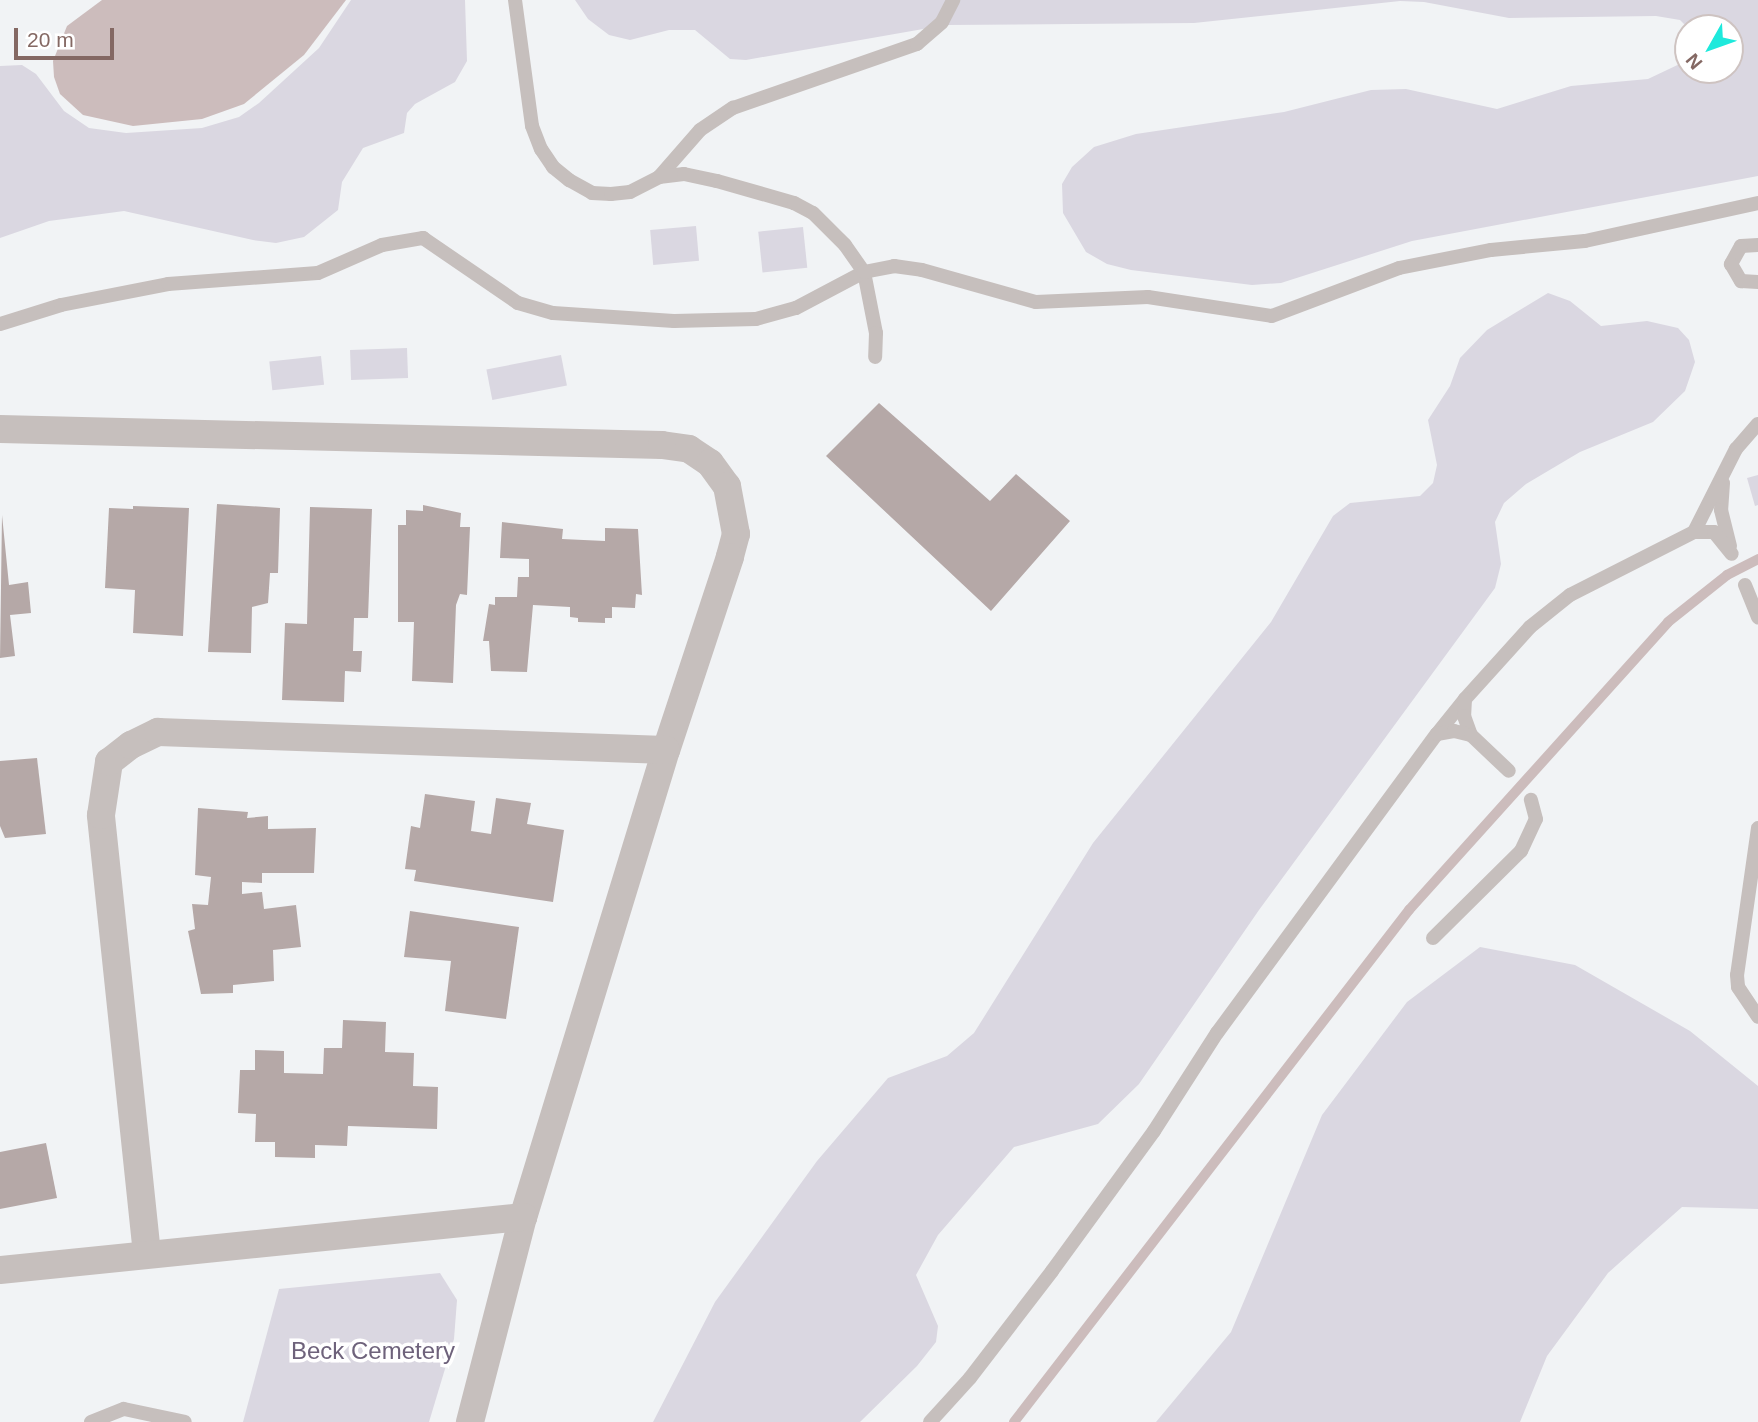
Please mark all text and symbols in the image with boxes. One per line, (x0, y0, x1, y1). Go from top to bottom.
scale bar (18, 14, 117, 58)
north arrow (1674, 14, 1744, 84)
text: 20 m (27, 28, 74, 51)
text: N (1682, 50, 1707, 74)
park label: Beck Cemetery (291, 1337, 455, 1365)

